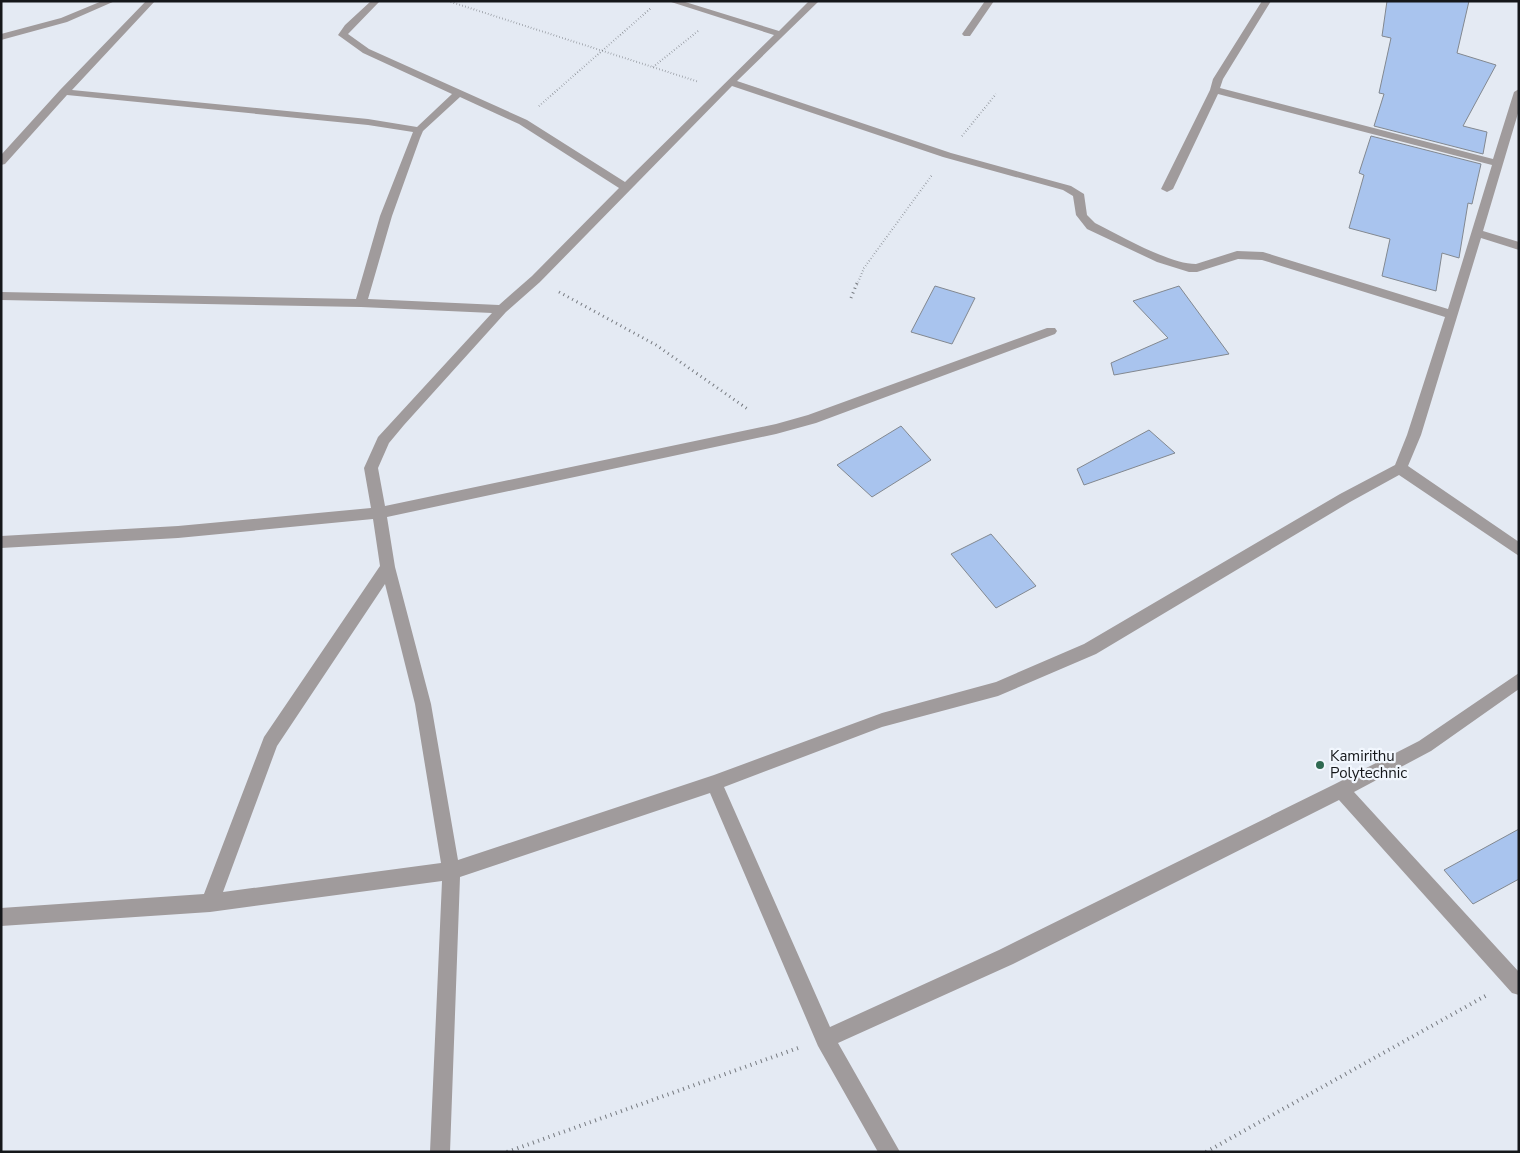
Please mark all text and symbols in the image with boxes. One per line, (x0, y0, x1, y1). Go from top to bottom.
place label: Kamirithu Polytechnic (1330, 746, 1407, 783)
marker: Kamirithu Polytechnic (1314, 759, 1326, 771)

